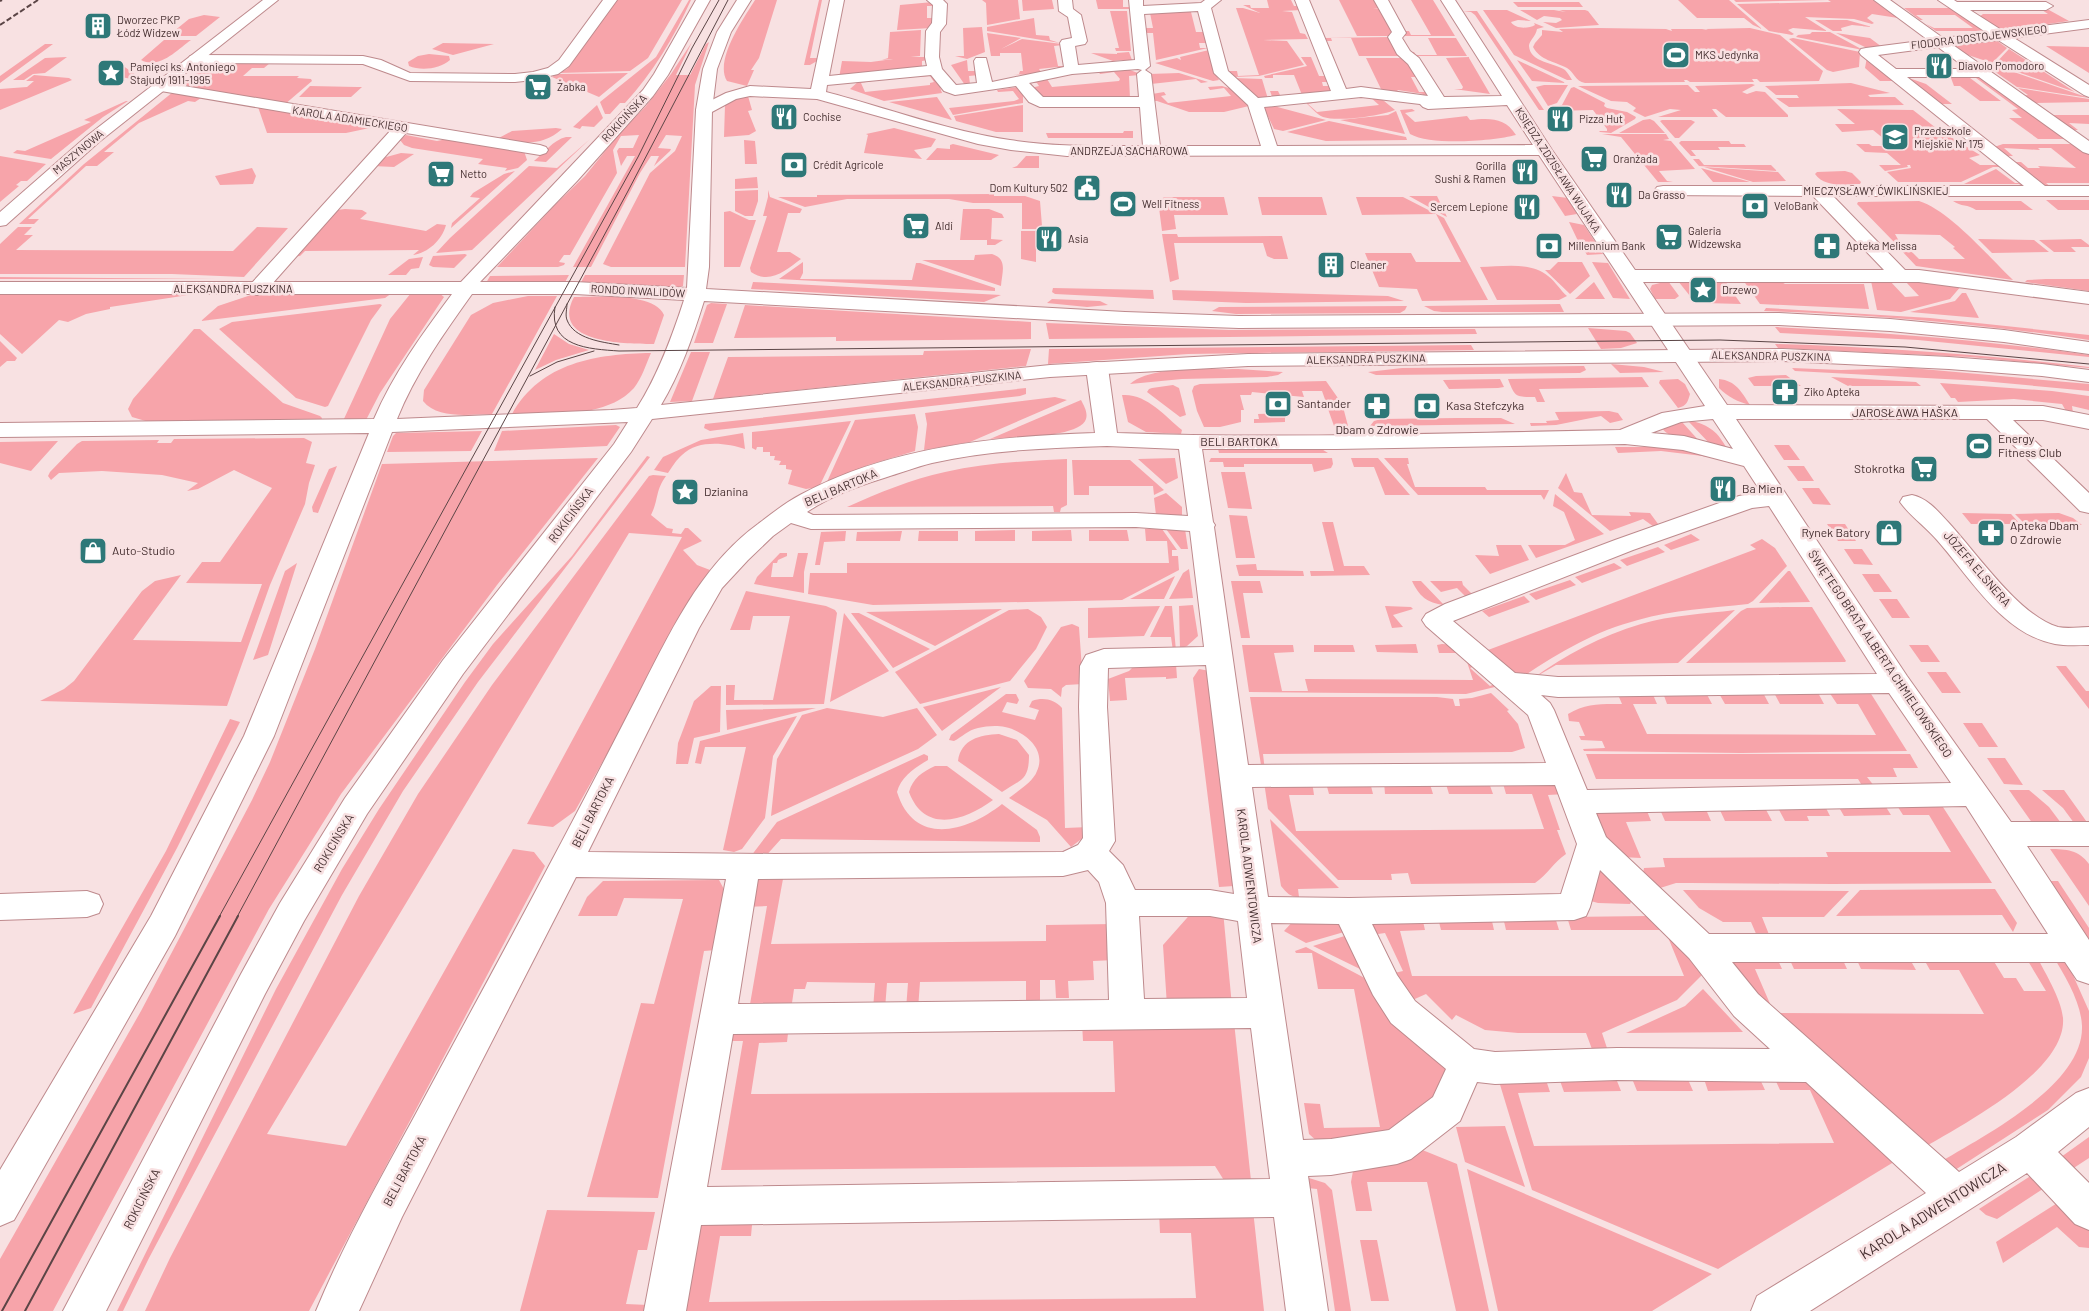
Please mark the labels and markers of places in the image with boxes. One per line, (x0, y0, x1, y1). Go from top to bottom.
building icon: Dworzec PKP Łódź Widzew (83, 11, 113, 41)
place label: Dworzec PKP Łódź Widzew (116, 13, 180, 39)
sports icon: MKS Jedynka (1661, 40, 1691, 70)
place label: MKS Jedynka (1695, 48, 1758, 61)
restaurant icon: Diavolo Pomodoro (1924, 51, 1954, 81)
place icon: Pamięci ks. Antoniego Stajudy 1911-1995 (96, 58, 126, 88)
place label: Diavolo Pomodoro (1958, 59, 2044, 72)
place label: Pamięci ks. Antoniego Stajudy 1911-1995 (130, 60, 236, 86)
supermarket icon: Żabka (523, 72, 553, 102)
place label: Żabka (557, 79, 586, 93)
restaurant icon: Cochise (769, 102, 799, 132)
restaurant icon: Pizza Hut (1545, 104, 1575, 134)
place label: Cochise (803, 110, 841, 123)
place label: Pizza Hut (1579, 112, 1623, 125)
school or university icon: Przedszkole Miejskie Nr 175 (1880, 122, 1910, 152)
place label: Przedszkole Miejskie Nr 175 (1914, 124, 1984, 150)
supermarket icon: Oranżada (1579, 144, 1609, 174)
bank icon: Crédit Agricole (779, 150, 809, 180)
place label: Oranżada (1613, 152, 1658, 165)
restaurant icon: Gorilla Sushi & Ramen (1510, 157, 1540, 187)
place label: Crédit Agricole (813, 158, 884, 171)
supermarket icon: Netto (426, 159, 456, 189)
place label: Gorilla Sushi & Ramen (1435, 159, 1506, 185)
place label: Netto (460, 167, 487, 180)
public building icon: Dom Kultury 502 (1072, 173, 1102, 203)
restaurant icon: Da Grasso (1604, 180, 1634, 210)
place label: Dom Kultury 502 (990, 181, 1068, 194)
place label: Da Grasso (1638, 188, 1685, 201)
sports icon: Well Fitness (1108, 189, 1138, 219)
bank icon: VeloBank (1740, 191, 1770, 221)
restaurant icon: Sercem Lepione (1512, 192, 1542, 222)
place label: Well Fitness (1142, 197, 1199, 210)
place label: VeloBank (1774, 199, 1819, 212)
place label: Sercem Lepione (1430, 200, 1508, 213)
supermarket icon: Aldi (901, 211, 931, 241)
place label: Aldi (935, 219, 953, 232)
supermarket icon: Galeria Widzewska (1654, 222, 1684, 252)
restaurant icon: Asia (1034, 224, 1064, 254)
place label: Galeria Widzewska (1688, 224, 1741, 250)
bank icon: Millennium Bank (1534, 231, 1564, 261)
pharmacy icon: Apteka Melissa (1812, 231, 1842, 261)
place label: Asia (1068, 232, 1088, 245)
place label: Millennium Bank (1568, 239, 1646, 252)
place label: Apteka Melissa (1846, 239, 1917, 252)
building icon: Cleaner (1316, 250, 1346, 280)
place label: Cleaner (1350, 258, 1386, 271)
place icon: Drzewo (1688, 275, 1718, 305)
place label: Drzewo (1722, 283, 1757, 296)
pharmacy icon: Ziko Apteka (1770, 377, 1800, 407)
place label: Ziko Apteka (1804, 385, 1860, 398)
bank icon: Santander (1263, 389, 1293, 419)
pharmacy icon: Dbam o Zdrowie (1362, 391, 1392, 421)
bank icon: Kasa Stefczyka (1412, 391, 1442, 421)
place label: Santander (1297, 396, 1351, 410)
place label: Kasa Stefczyka (1446, 398, 1524, 412)
place label: Dbam o Zdrowie (1335, 422, 1419, 436)
sports icon: Energy Fitness Club (1964, 431, 1994, 461)
place label: Energy Fitness Club (1998, 431, 2062, 459)
supermarket icon: Stokrotka (1909, 454, 1939, 484)
place label: Stokrotka (1854, 461, 1905, 475)
restaurant icon: Ba Mien (1708, 474, 1738, 504)
place icon: Dzianina (670, 477, 700, 507)
place label: Ba Mien (1742, 481, 1783, 495)
place label: Dzianina (704, 484, 748, 498)
shop icon: Rynek Batory (1874, 518, 1904, 548)
pharmacy icon: Apteka Dbam O Zdrowie (1976, 518, 2006, 548)
place label: Apteka Dbam O Zdrowie (2010, 518, 2079, 546)
place label: Rynek Batory (1801, 525, 1870, 539)
shop icon: Auto-Studio (78, 536, 108, 566)
place label: Auto-Studio (112, 543, 175, 557)

